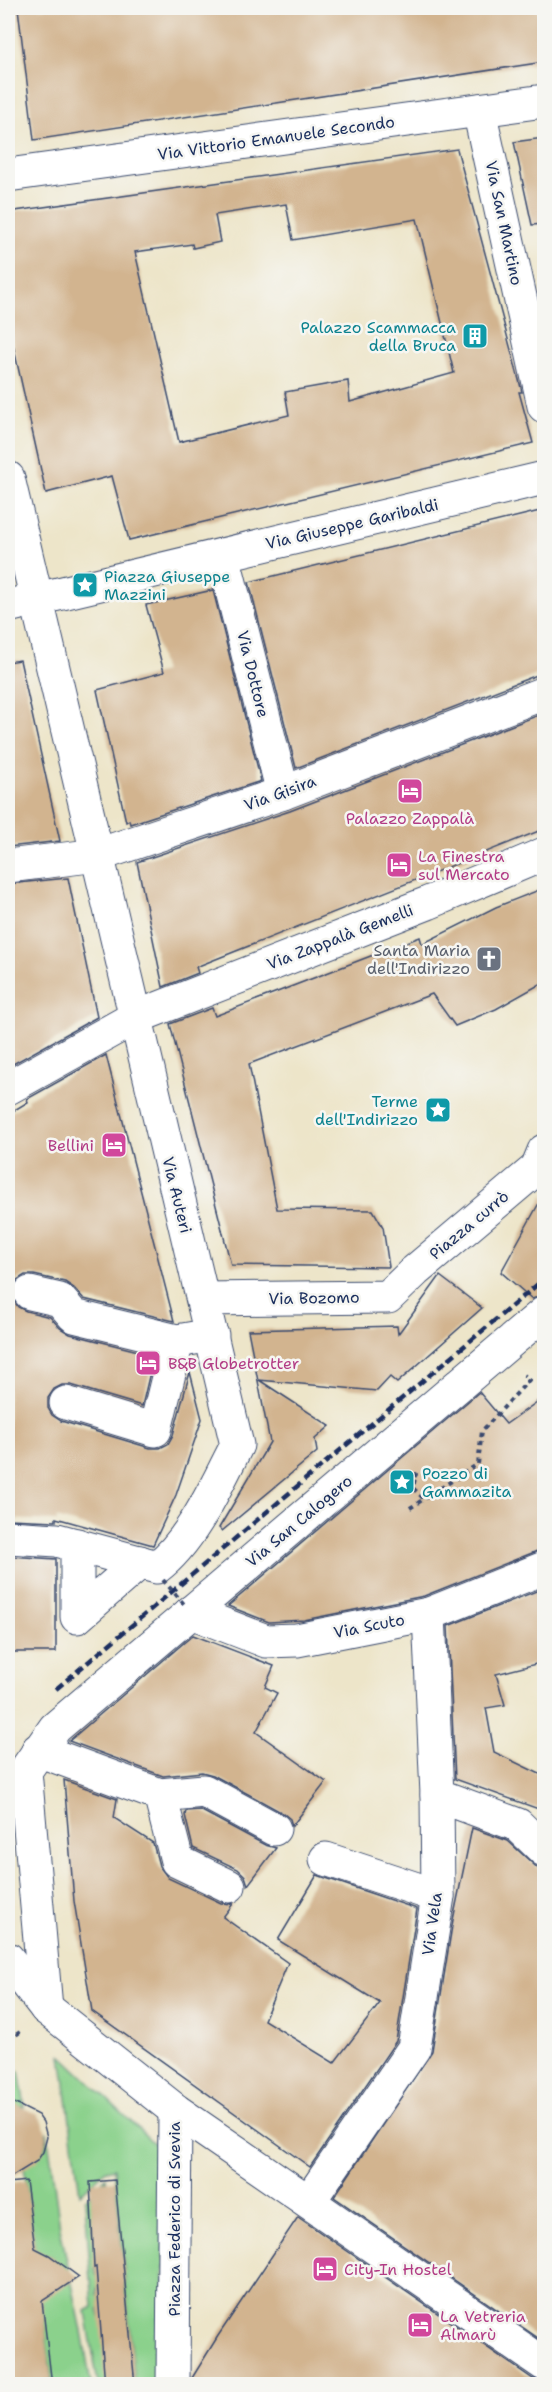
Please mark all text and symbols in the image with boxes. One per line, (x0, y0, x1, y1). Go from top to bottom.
street label: Via Vittorio Emanuele Secondo (156, 111, 396, 165)
street label: Via San Martino (481, 159, 527, 287)
place label: Palazzo Scammacca della Bruca (300, 317, 456, 356)
building icon: Palazzo Scammacca della Bruca (460, 321, 490, 351)
street label: Via Giuseppe Garibaldi (263, 494, 441, 554)
place label: Piazza Giuseppe Mazzini (104, 566, 230, 605)
place icon: Piazza Giuseppe Mazzini (70, 570, 100, 600)
street label: Via Dottore (232, 628, 274, 720)
street label: Via Gisira (241, 770, 319, 816)
hotel icon: Palazzo Zappalà (395, 776, 425, 806)
place label: Palazzo Zappalà (346, 808, 474, 829)
place label: La Finestra sul Mercato (418, 846, 510, 885)
hotel icon: La Finestra sul Mercato (384, 850, 414, 880)
street label: Via Zappalà Gemelli (264, 899, 416, 975)
place label: Santa Maria dell'Indirizzo (367, 940, 470, 979)
church icon: Santa Maria dell'Indirizzo (474, 944, 504, 974)
place label: Terme dell'Indirizzo (315, 1091, 418, 1130)
place icon: Terme dell'Indirizzo (423, 1095, 453, 1125)
hotel icon: Bellini (99, 1130, 129, 1160)
place label: Bellini (48, 1135, 94, 1156)
street label: Via Auteri (157, 1155, 197, 1235)
street label: Piazza currò (425, 1186, 513, 1264)
street label: Via Bozomo (268, 1287, 360, 1309)
hotel icon: B&B Globetrotter (133, 1348, 163, 1378)
place label: B&B Globetrotter (168, 1353, 299, 1374)
place label: Pozzo di Gammazita (422, 1463, 512, 1502)
place icon: Pozzo di Gammazita (387, 1467, 417, 1497)
street label: Via San Calogero (241, 1470, 357, 1572)
street label: Via Scuto (332, 1609, 406, 1643)
street label: Via Vela (417, 1891, 447, 1957)
street label: Piazza Federico di Svevia (164, 2121, 185, 2317)
hotel icon: City-In Hostel (310, 2254, 340, 2284)
place label: City-In Hostel (344, 2259, 452, 2280)
place label: La Vetreria Almarù (440, 2306, 526, 2345)
hotel icon: La Vetreria Almarù (405, 2310, 435, 2340)

